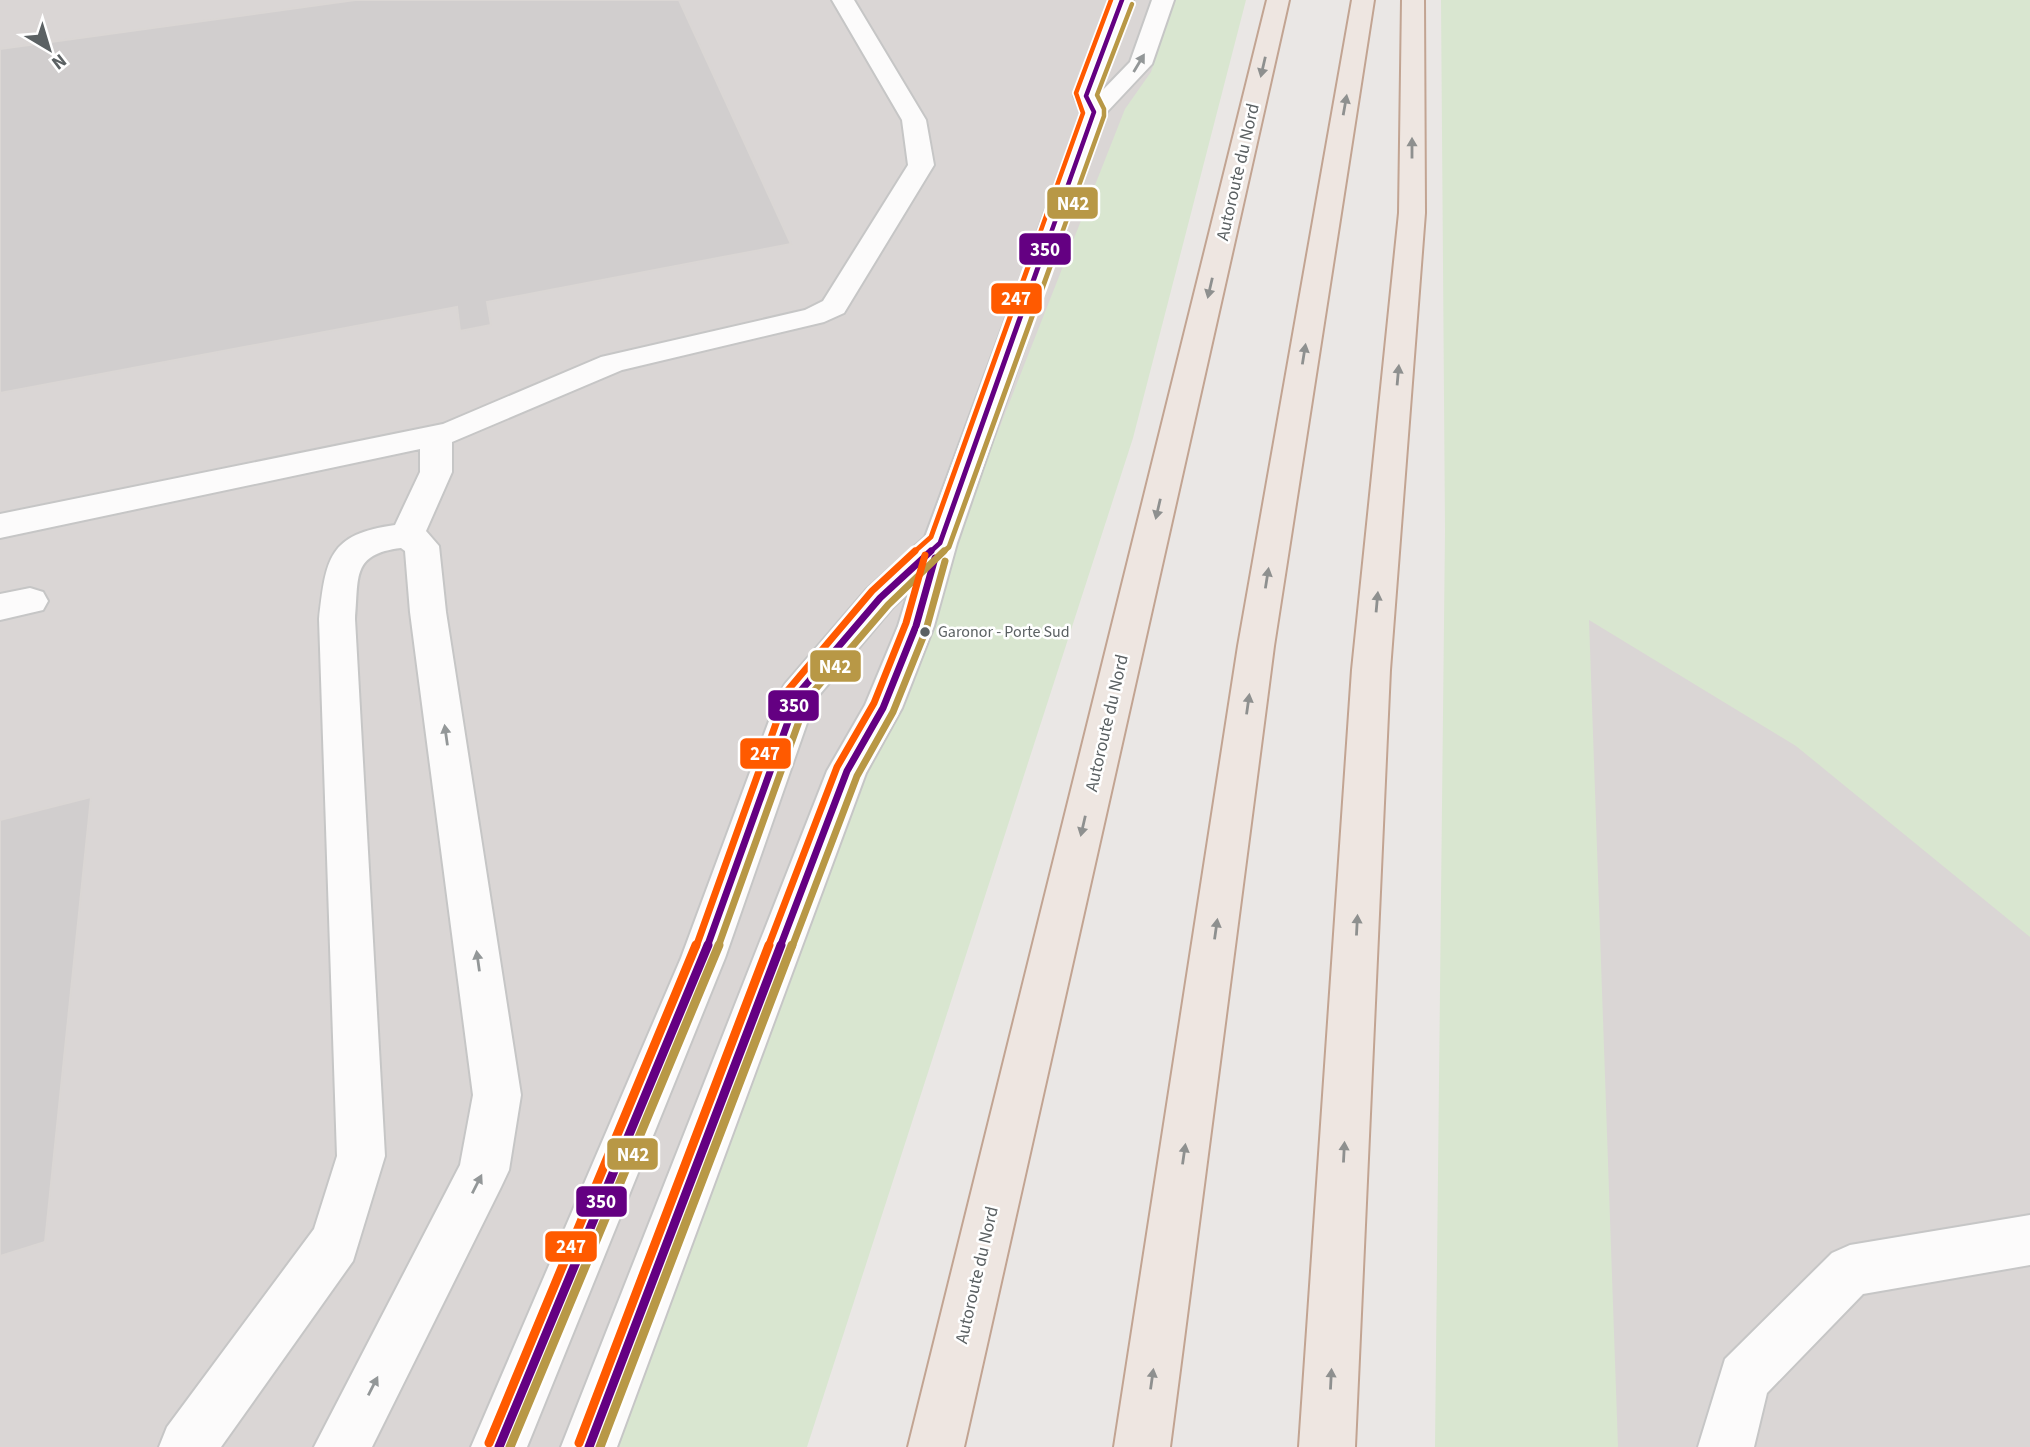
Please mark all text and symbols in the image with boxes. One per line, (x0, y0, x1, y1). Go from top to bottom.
north arrow (14, 14, 84, 84)
text: N (45, 47, 72, 76)
one-way arrow (1132, 53, 1145, 72)
one-way arrow (1257, 56, 1268, 78)
one-way arrow (1340, 94, 1351, 116)
street label: Autoroute du Nord (1210, 101, 1266, 243)
one-way arrow (1406, 137, 1418, 159)
line badge: N42 (1046, 186, 1099, 220)
text: N42 (1057, 191, 1089, 218)
line badge: 350 (1018, 232, 1072, 266)
text: 350 (1030, 237, 1060, 264)
one-way arrow (1204, 277, 1215, 299)
line badge: 247 (990, 282, 1043, 315)
text: 247 (1001, 286, 1031, 313)
one-way arrow (1299, 343, 1310, 365)
one-way arrow (1393, 364, 1404, 386)
one-way arrow (1152, 498, 1163, 520)
one-way arrow (1262, 567, 1273, 589)
one-way arrow (1372, 590, 1383, 612)
place label: Garonor - Porte Sud (938, 621, 1070, 643)
marker: Garonor - Porte Sud (918, 625, 932, 639)
line badge: N42 (809, 649, 862, 683)
street label: Autoroute du Nord (1079, 652, 1135, 794)
text: N42 (819, 654, 851, 681)
line badge: 350 (767, 689, 820, 722)
text: 350 (779, 693, 809, 720)
one-way arrow (1243, 693, 1254, 715)
one-way arrow (440, 724, 451, 746)
line badge: 247 (739, 737, 792, 770)
text: 247 (750, 741, 780, 768)
one-way arrow (1077, 815, 1088, 837)
one-way arrow (1352, 913, 1363, 935)
one-way arrow (1210, 918, 1221, 940)
one-way arrow (472, 949, 483, 971)
line badge: N42 (606, 1137, 659, 1171)
one-way arrow (1339, 1141, 1350, 1163)
text: N42 (617, 1142, 649, 1169)
one-way arrow (1178, 1143, 1189, 1165)
one-way arrow (471, 1174, 482, 1194)
line badge: 350 (575, 1185, 628, 1218)
text: 350 (586, 1189, 616, 1216)
street label: Autoroute du Nord (949, 1204, 1005, 1346)
line badge: 247 (544, 1230, 598, 1263)
text: 247 (556, 1234, 586, 1261)
one-way arrow (1146, 1368, 1157, 1390)
one-way arrow (1326, 1368, 1337, 1390)
one-way arrow (367, 1376, 378, 1396)

